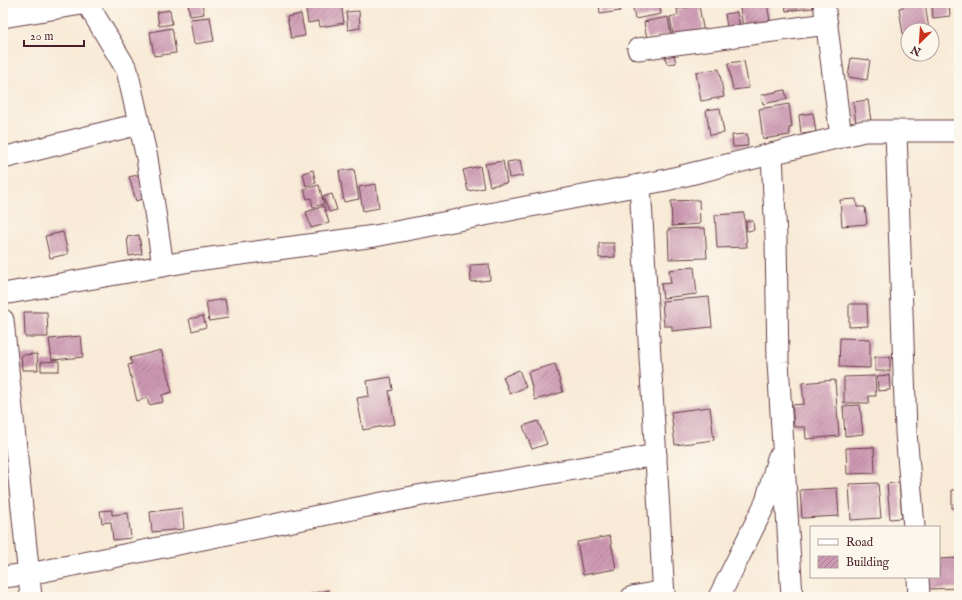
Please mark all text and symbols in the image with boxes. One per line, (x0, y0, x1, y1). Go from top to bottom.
scale bar (24, 22, 84, 48)
north arrow (900, 22, 940, 62)
text: 20 m (30, 29, 53, 44)
text: N (908, 42, 924, 59)
legend (810, 526, 940, 578)
text: Road (846, 535, 874, 550)
text: Building (846, 555, 890, 570)

